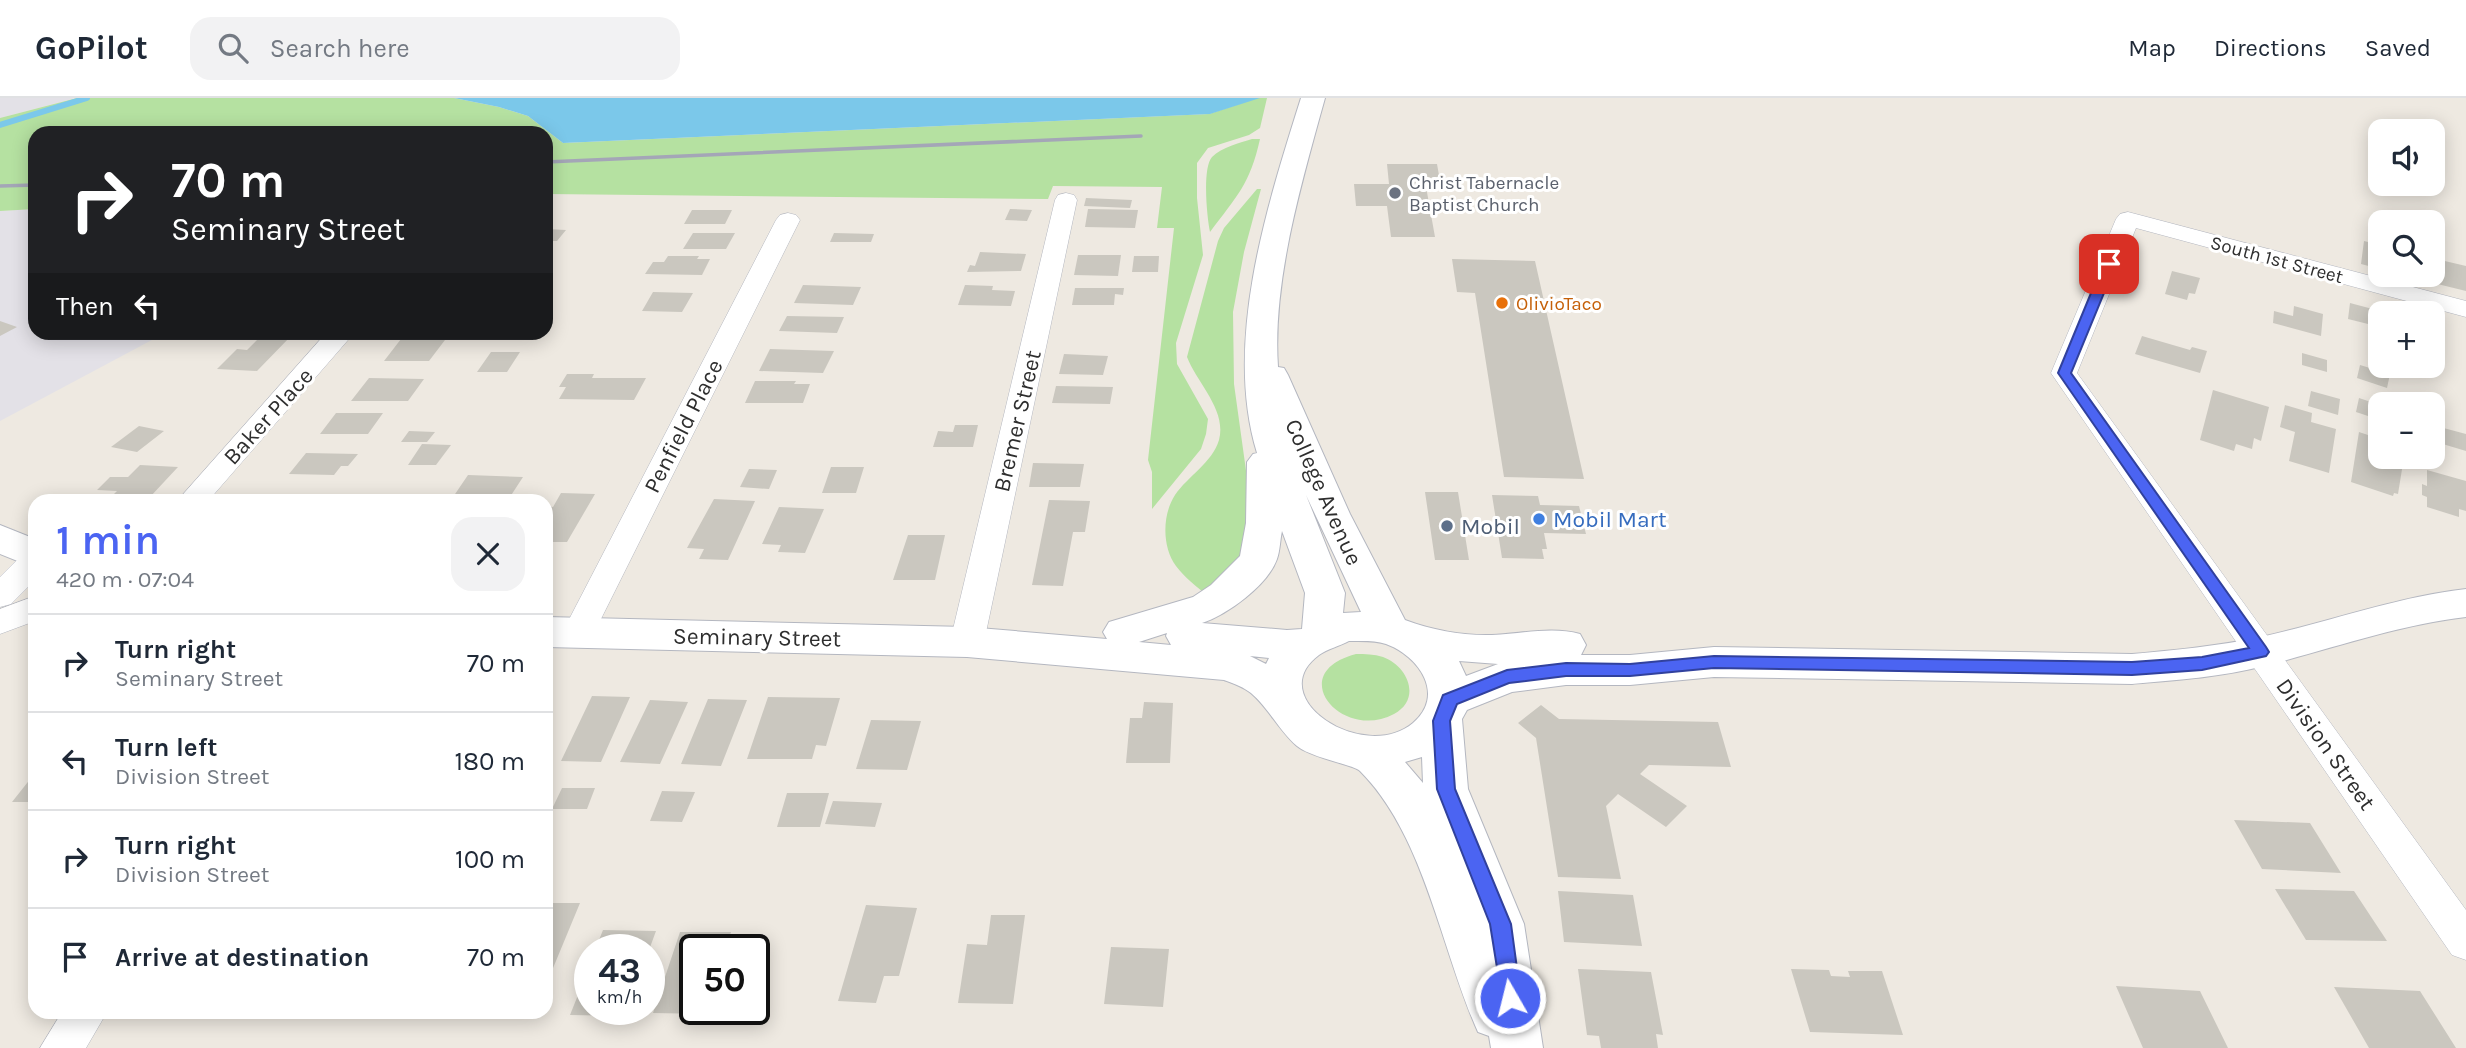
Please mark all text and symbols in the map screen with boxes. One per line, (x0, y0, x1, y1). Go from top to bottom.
search box (190, 17, 680, 80)
text: GoPilot (35, 29, 148, 67)
icon: search (214, 29, 252, 67)
text: Search here (270, 33, 410, 64)
text: Map (2128, 34, 2176, 62)
text: Directions (2214, 34, 2327, 62)
text: Saved (2365, 34, 2431, 62)
map controls (2368, 119, 2445, 469)
button: sound (2368, 119, 2445, 196)
text: 70 m (171, 152, 285, 209)
icon: right (56, 154, 147, 245)
place label: Christ Tabernacle Baptist Church (1409, 172, 1559, 216)
marker: Christ Tabernacle Baptist Church (1387, 185, 1403, 201)
button: search (2368, 210, 2445, 287)
text: Seminary Street (171, 211, 405, 248)
street label: South 1st Street (2208, 232, 2346, 288)
pin (2079, 234, 2139, 294)
icon: arrive (2090, 245, 2128, 283)
icon: left (128, 287, 166, 325)
text: Then (56, 291, 114, 322)
place label: OlivioTaco (1516, 293, 1602, 315)
marker: OlivioTaco (1494, 295, 1510, 311)
button: + (2368, 301, 2445, 378)
street label: Bremer Street (988, 347, 1047, 495)
street label: Penfield Place (638, 355, 729, 497)
street label: Baker Place (218, 362, 319, 470)
button: − (2368, 392, 2445, 469)
street label: College Avenue (1279, 415, 1368, 570)
place label: Mobil Mart (1553, 506, 1667, 533)
marker: Mobil Mart (1531, 511, 1547, 527)
place label: Mobil (1461, 513, 1520, 540)
text: 1 min (56, 515, 160, 565)
button: close (451, 517, 525, 591)
marker: Mobil (1439, 518, 1455, 534)
text: 420 m · 07:04 (56, 566, 194, 593)
street label: Seminary Street (673, 623, 842, 652)
text: Turn right (115, 634, 236, 665)
icon: right (56, 644, 94, 682)
text: 70 m (467, 648, 525, 679)
text: Seminary Street (115, 665, 283, 692)
street label: Division Street (2270, 673, 2381, 816)
text: Turn left (115, 732, 217, 763)
icon: left (56, 742, 94, 780)
text: 180 m (455, 746, 525, 777)
text: Division Street (115, 763, 269, 790)
text: Turn right (115, 830, 236, 861)
icon: right (56, 840, 94, 878)
text: 100 m (455, 844, 525, 875)
text: Division Street (115, 861, 269, 888)
speed limit sign: 50 (679, 934, 770, 1025)
icon: arrive (56, 938, 94, 976)
text: Arrive at destination (115, 942, 369, 973)
text: 70 m (467, 942, 525, 973)
text: 43 (598, 950, 641, 991)
position arrow (1473, 961, 1547, 1035)
text: km/h (597, 986, 642, 1008)

